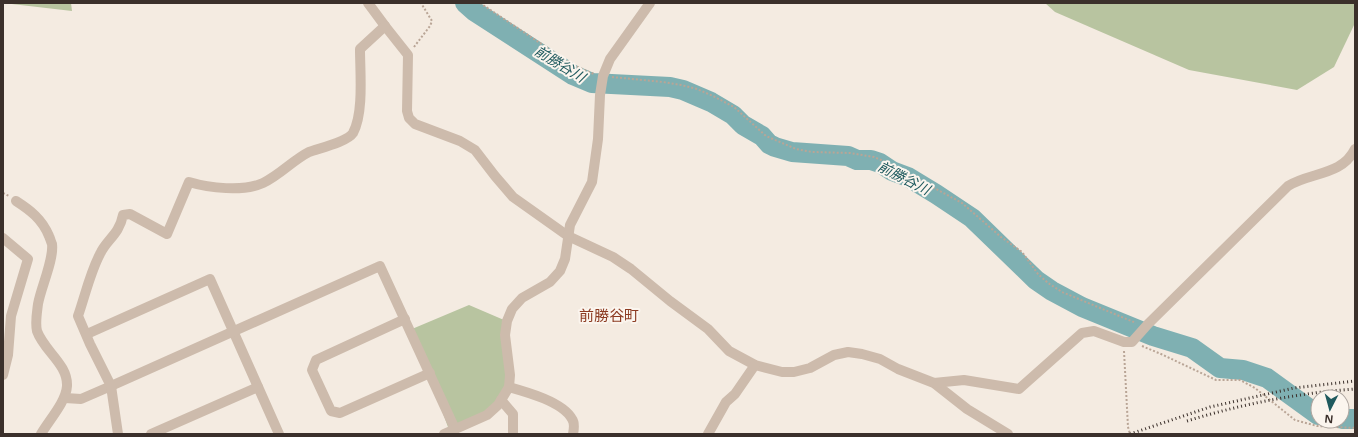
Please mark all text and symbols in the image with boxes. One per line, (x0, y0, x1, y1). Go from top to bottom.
water label: 前勝谷川 (531, 41, 591, 87)
water label: 前勝谷川 (875, 156, 935, 200)
district label: 前勝谷町 (579, 305, 639, 325)
north arrow (1310, 389, 1350, 429)
text: N (1324, 412, 1334, 427)

